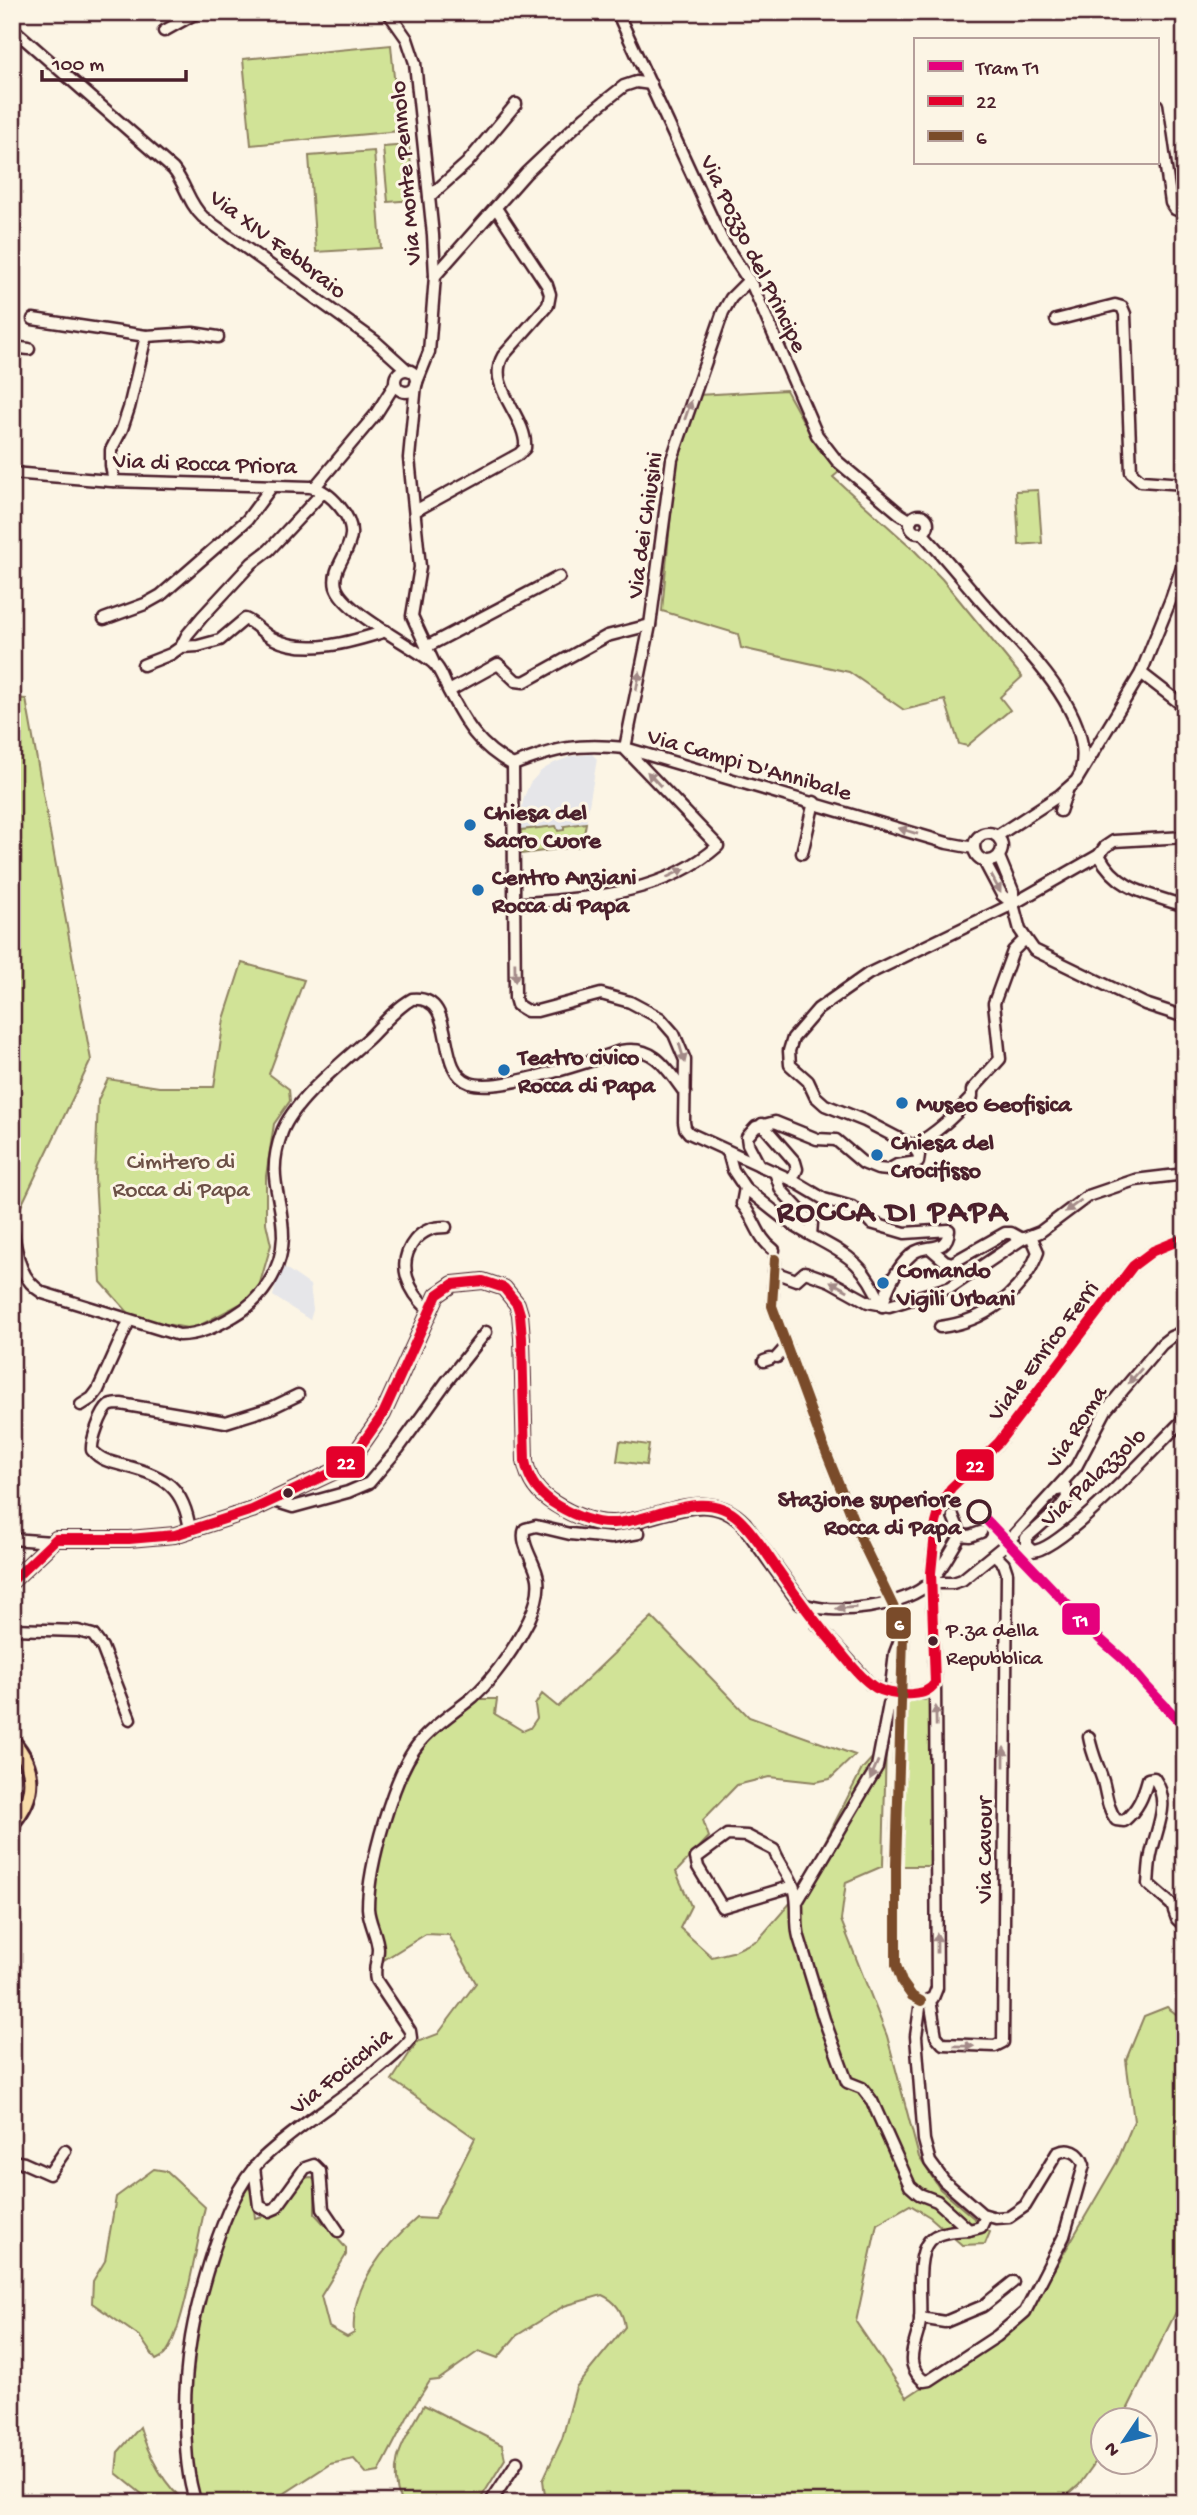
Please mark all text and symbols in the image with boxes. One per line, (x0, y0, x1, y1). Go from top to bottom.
scale bar (42, 38, 186, 82)
legend (914, 38, 1158, 164)
text: 100 m (51, 54, 104, 79)
text: Tram T1 (975, 58, 1040, 83)
street label: Via Monte Pennolo (385, 79, 430, 267)
text: 22 (976, 92, 997, 117)
text: 6 (976, 128, 987, 153)
street label: Via Pozzo del Principe (691, 150, 812, 358)
street label: Via XIV Febbraio (202, 184, 351, 307)
one-way arrow (683, 400, 694, 421)
street label: Via di Rocca Priora (111, 448, 298, 483)
street label: Via dei Chiusini (622, 450, 671, 602)
one-way arrow (633, 670, 644, 692)
street label: Via Campi D'Annibale (643, 723, 855, 810)
one-way arrow (647, 771, 663, 788)
place label: Chiesa del Sacro Cuore (484, 800, 602, 857)
marker: Chiesa del Sacro Cuore (462, 817, 478, 833)
one-way arrow (897, 826, 918, 836)
place label: Centro Anziani Rocca di Papa (491, 865, 637, 922)
one-way arrow (666, 867, 686, 879)
one-way arrow (991, 874, 1002, 894)
marker: Centro Anziani Rocca di Papa (470, 882, 486, 898)
one-way arrow (509, 961, 521, 983)
one-way arrow (677, 1042, 687, 1063)
place label: Teatro civico Rocca di Papa (516, 1045, 657, 1102)
marker: Teatro civico Rocca di Papa (496, 1062, 512, 1078)
place label: Museo Geofisica (916, 1092, 1073, 1121)
marker: Museo Geofisica (894, 1095, 910, 1111)
place label: Chiesa del Crocifisso (891, 1130, 994, 1187)
marker: Chiesa del Crocifisso (869, 1147, 885, 1163)
park label: Cimitero di Rocca di Papa (112, 1149, 250, 1206)
district label: ROCCA DI PAPA (776, 1195, 1009, 1233)
one-way arrow (1063, 1199, 1082, 1213)
place label: Comando Vigili Urbani (896, 1258, 1016, 1315)
marker: Comando Vigili Urbani (875, 1275, 891, 1291)
street label: Viale Enrico Ferri (982, 1276, 1107, 1429)
one-way arrow (829, 1280, 849, 1292)
one-way arrow (1128, 1367, 1143, 1384)
street label: Via Roma (1040, 1380, 1116, 1476)
street label: Via Palazzolo (1035, 1422, 1153, 1536)
line badge: 22 (325, 1445, 366, 1479)
line badge: 22 (955, 1448, 995, 1482)
text: 22 (337, 1454, 356, 1477)
text: 22 (966, 1457, 985, 1480)
unlabelled marker (281, 1486, 295, 1500)
place label: Stazione superiore Rocca di Papa (778, 1487, 963, 1544)
marker: Stazione superiore Rocca di Papa (967, 1500, 991, 1524)
line badge: T1 (1061, 1602, 1101, 1636)
one-way arrow (835, 1603, 857, 1614)
line badge: 6 (885, 1606, 912, 1640)
text: T1 (1072, 1611, 1088, 1634)
text: 6 (894, 1615, 904, 1638)
place label: P.za della Repubblica (945, 1619, 1043, 1673)
marker: P.za della Repubblica (926, 1634, 940, 1648)
one-way arrow (930, 1705, 942, 1727)
one-way arrow (998, 1745, 1010, 1767)
one-way arrow (868, 1760, 880, 1780)
street label: Via Cavour (972, 1794, 1001, 1904)
one-way arrow (931, 1932, 943, 1954)
street label: Via Focicchia (284, 2022, 400, 2123)
one-way arrow (953, 2040, 975, 2052)
north arrow (1088, 2406, 1158, 2476)
text: N (1100, 2437, 1126, 2460)

